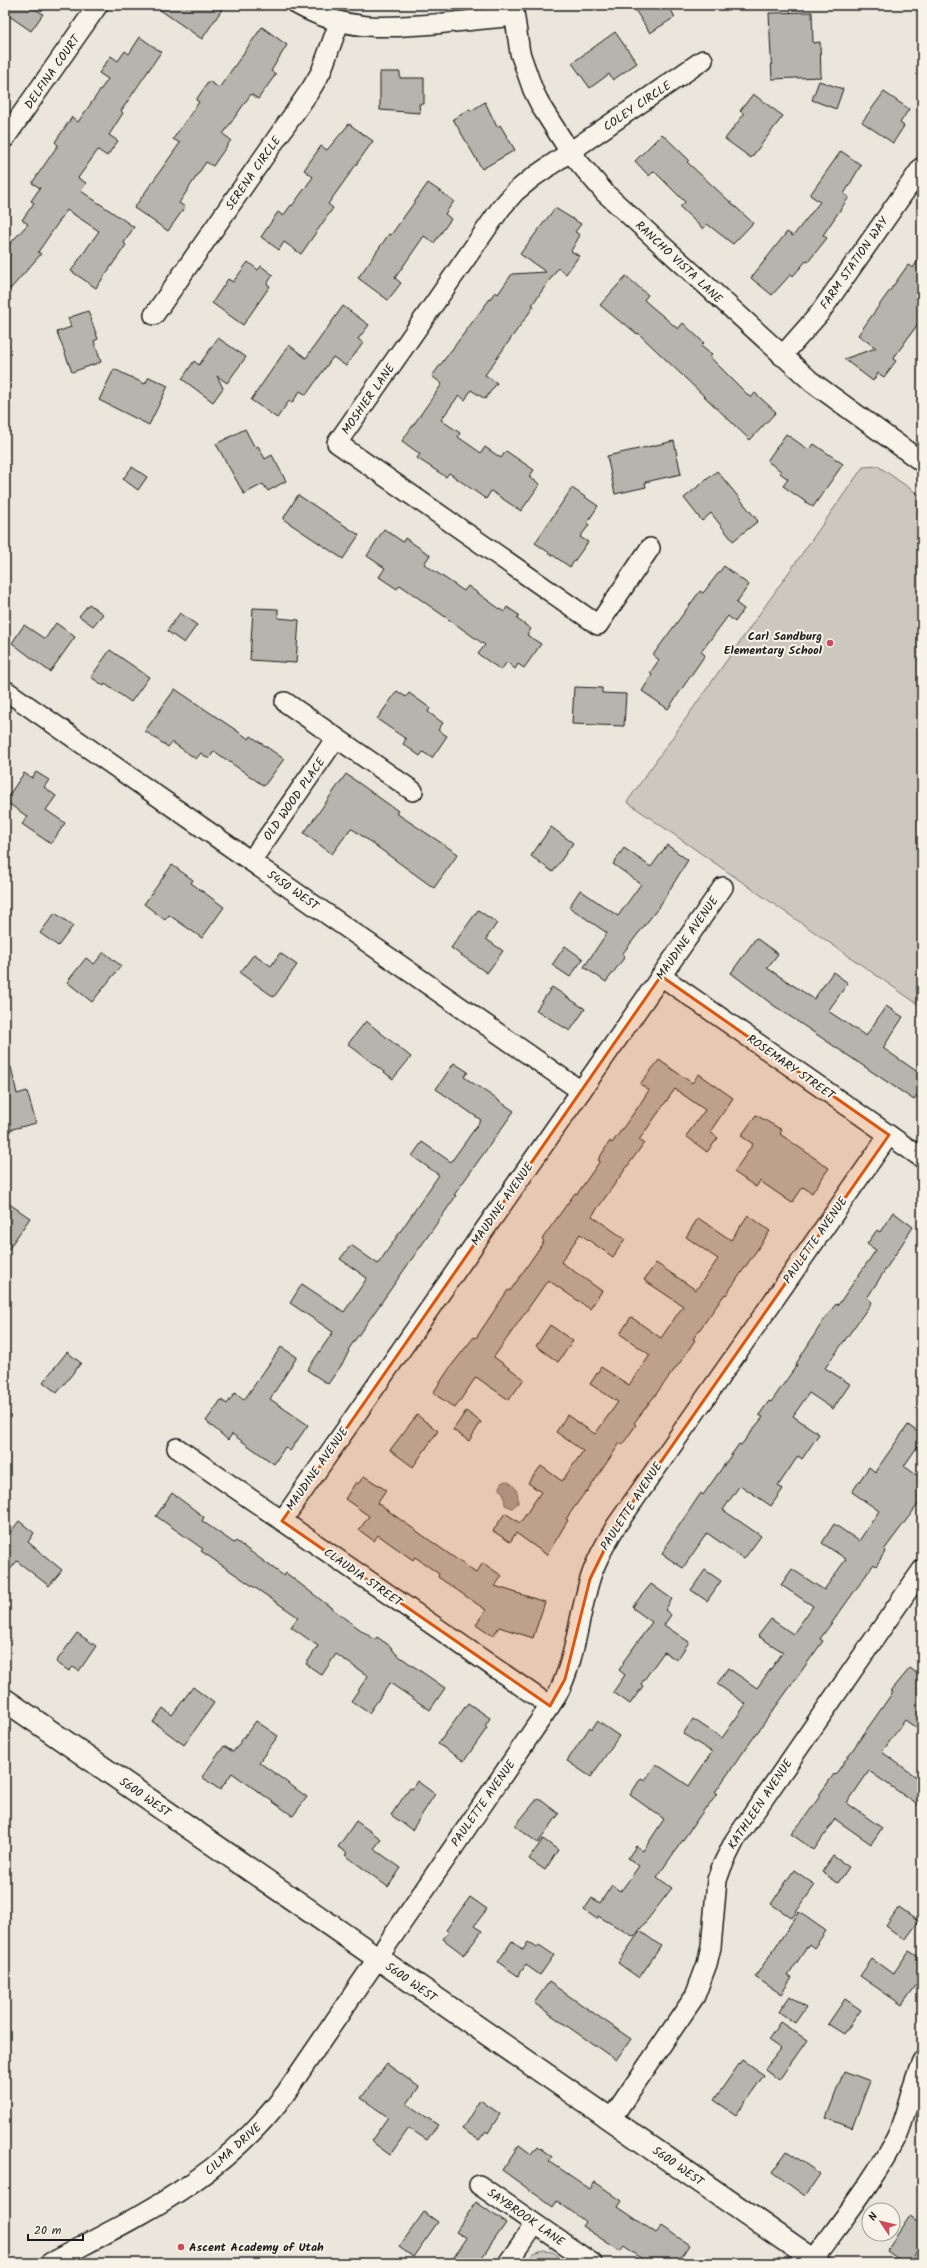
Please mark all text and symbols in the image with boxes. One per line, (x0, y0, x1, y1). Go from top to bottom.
street label: DELFINA COURT (20, 30, 86, 113)
street label: COLEY CIRCLE (599, 76, 676, 136)
street label: SERENA CIRCLE (221, 132, 287, 214)
street label: FARM STATION WAY (815, 212, 894, 313)
street label: RANCHO VISTA LANE (631, 217, 727, 309)
street label: MOSHIER LANE (337, 359, 400, 439)
place label: Carl Sandburg Elementary School (724, 627, 823, 660)
marker: Carl Sandburg Elementary School (825, 638, 835, 648)
street label: OLD WOOD PLACE (259, 753, 331, 845)
street label: 5450 WEST (263, 866, 324, 916)
street label: MAUDINE AVENUE (651, 892, 724, 984)
street label: ROSEMARY STREET (743, 1030, 840, 1106)
street label: MAUDINE AVENUE (466, 1158, 539, 1250)
street label: PAULETTE AVENUE (778, 1192, 853, 1288)
street label: MAUDINE AVENUE (281, 1423, 354, 1515)
street label: PAULETTE AVENUE (596, 1457, 668, 1554)
street label: CLAUDIA STREET (320, 1543, 407, 1612)
street label: KATHLEEN AVENUE (723, 1754, 798, 1853)
street label: PAULETTE AVENUE (446, 1755, 521, 1851)
street label: 5600 WEST (115, 1773, 176, 1823)
street label: 5600 WEST (381, 1958, 442, 2008)
street label: CILMA DRIVE (201, 2118, 267, 2180)
street label: 5600 WEST (648, 2142, 709, 2192)
street label: SAYBROOK LANE (483, 2184, 569, 2252)
north arrow (861, 2202, 901, 2242)
text: N (864, 2209, 883, 2225)
scale bar (28, 2216, 83, 2242)
text: 20 m (34, 2221, 62, 2240)
place label: Ascent Academy of Utah (189, 2238, 324, 2257)
marker: Ascent Academy of Utah (176, 2242, 186, 2252)

